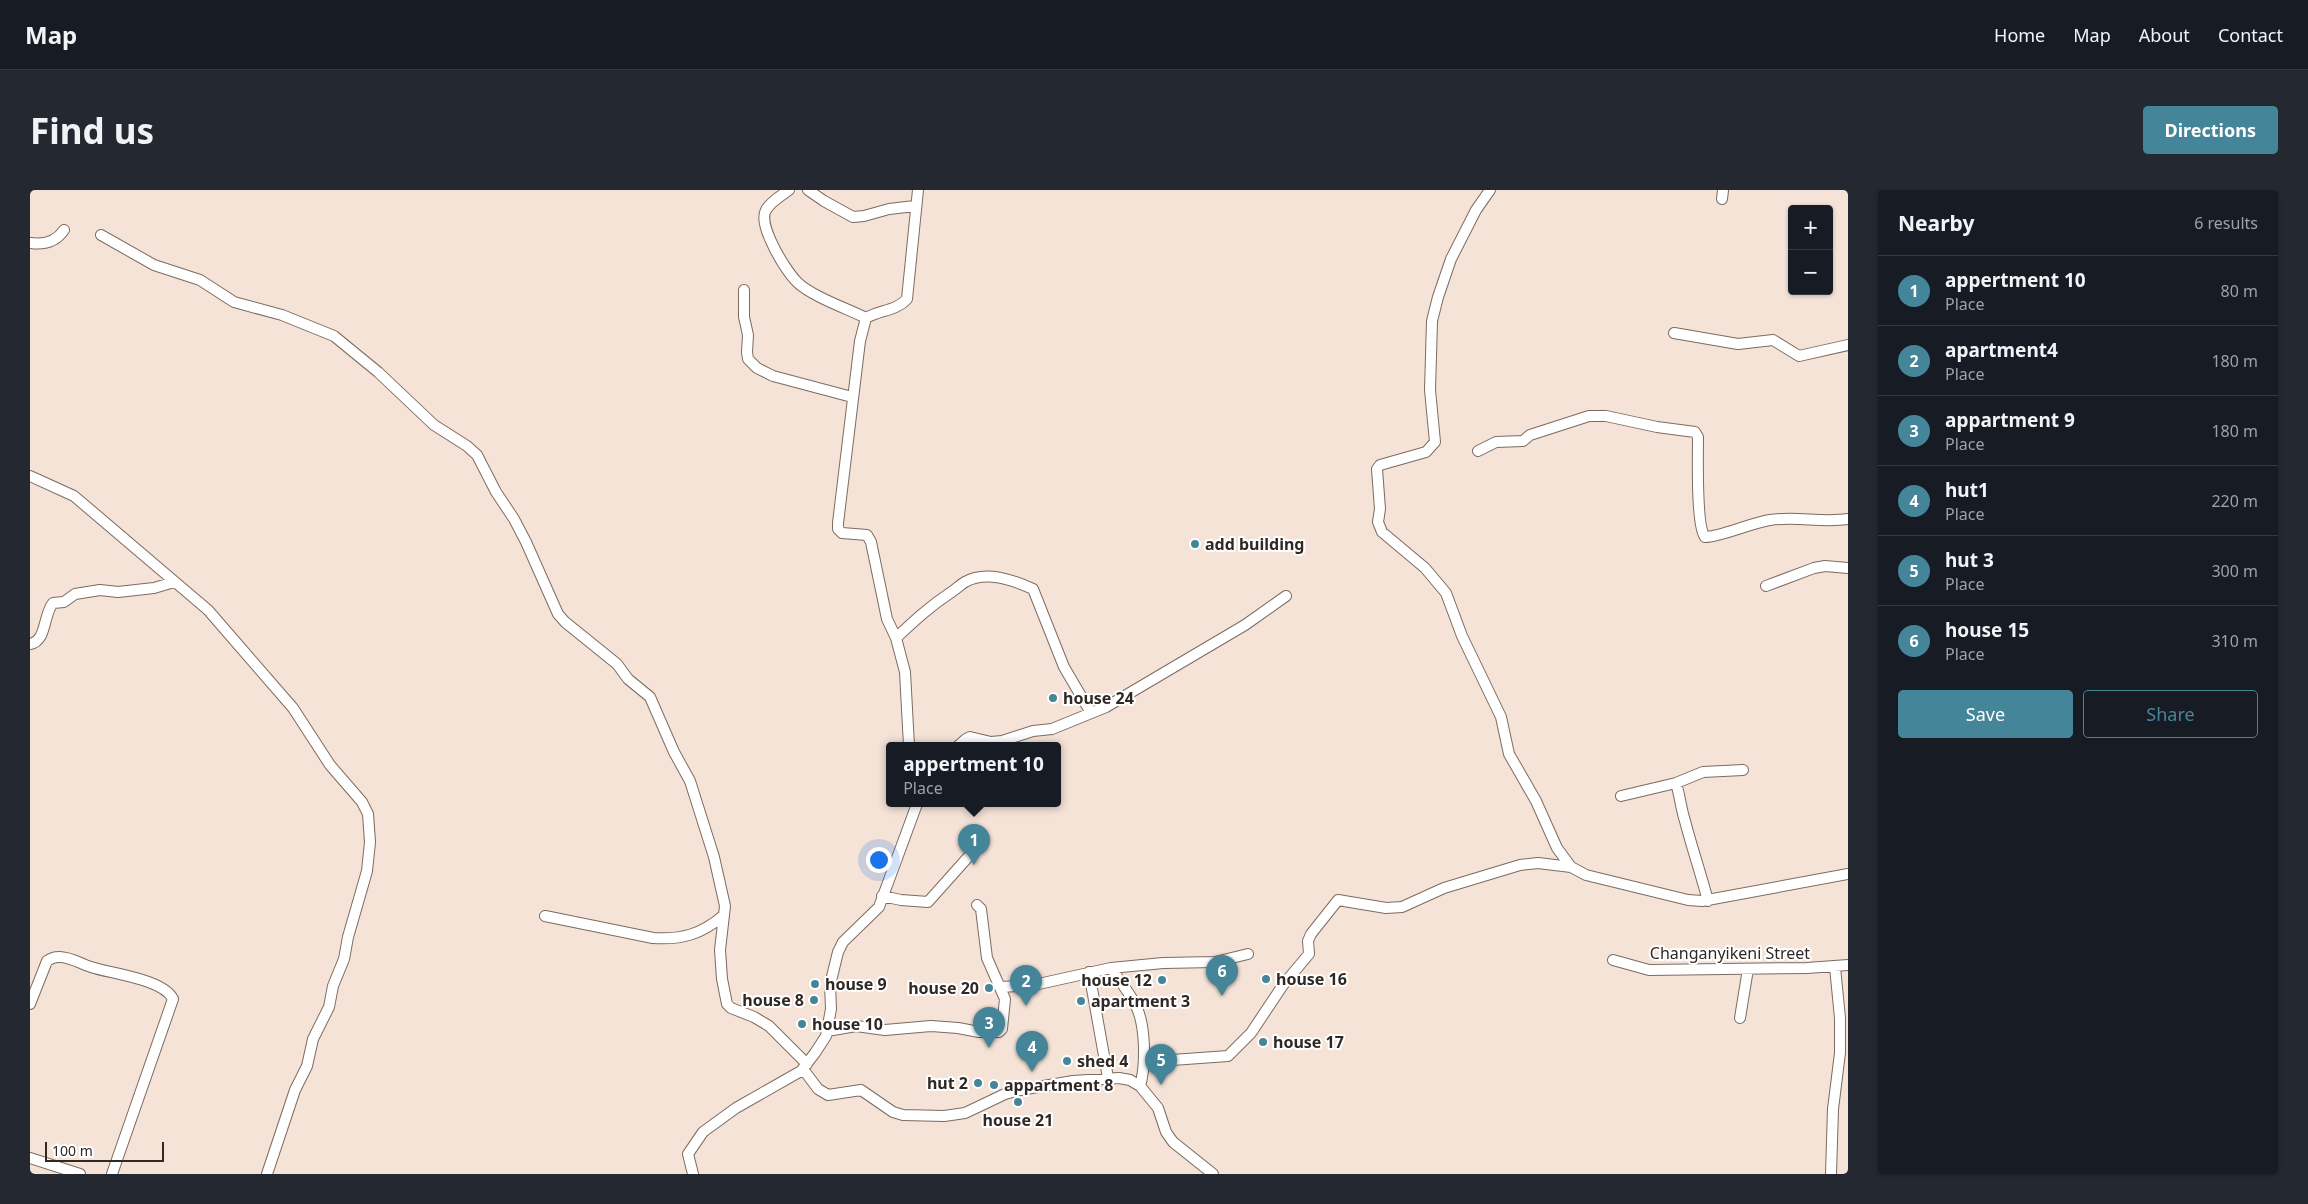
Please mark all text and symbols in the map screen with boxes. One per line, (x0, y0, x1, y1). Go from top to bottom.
text: Map (25, 18, 77, 51)
text: Home (1994, 23, 2045, 47)
text: Map (2073, 23, 2111, 47)
text: About (2139, 23, 2190, 47)
text: Contact (2218, 23, 2283, 47)
button: Directions (2143, 106, 2278, 154)
text: Find us (30, 107, 154, 154)
map controls (1788, 205, 1833, 295)
button: + (1788, 205, 1833, 250)
text: Nearby (1898, 209, 1974, 237)
text: 6 results (2194, 212, 2258, 234)
button: − (1788, 250, 1833, 295)
text: appertment 10 (1945, 267, 2086, 293)
text: 1 (1909, 280, 1919, 302)
text: 80 m (2221, 280, 2258, 302)
text: Place (1945, 293, 1985, 315)
text: apartment4 (1945, 337, 2058, 363)
text: 2 (1909, 350, 1919, 372)
text: 180 m (2211, 350, 2258, 372)
text: Place (1945, 363, 1985, 385)
text: appartment 9 (1945, 407, 2075, 433)
text: 3 (1909, 420, 1919, 442)
text: 180 m (2211, 420, 2258, 442)
text: Place (1945, 433, 1985, 455)
text: hut1 (1945, 477, 1989, 503)
text: 4 (1909, 490, 1919, 512)
text: 220 m (2211, 490, 2258, 512)
text: Place (1945, 503, 1985, 525)
place label: add building (1205, 533, 1304, 555)
marker: add building (1189, 538, 1201, 550)
text: hut 3 (1945, 547, 1994, 573)
text: 5 (1909, 560, 1919, 582)
text: 300 m (2211, 560, 2258, 582)
text: Place (1945, 573, 1985, 595)
text: house 15 (1945, 617, 2029, 643)
text: 6 (1909, 630, 1919, 652)
text: 310 m (2211, 630, 2258, 652)
text: Place (1945, 643, 1985, 665)
place label: house 24 (1063, 687, 1134, 709)
button: Save (1898, 690, 2073, 738)
button: Share (2083, 690, 2258, 738)
marker: house 24 (1047, 692, 1059, 704)
popup (886, 742, 1061, 807)
text: appertment 10 (903, 751, 1044, 777)
text: Place (903, 777, 943, 799)
pin: 1 (958, 824, 990, 865)
your location (866, 847, 892, 873)
street label: Changanyikeni Street (1650, 942, 1810, 964)
pin: 6 (1206, 955, 1238, 996)
pin: 2 (1010, 965, 1042, 1006)
place label: house 16 (1276, 968, 1347, 990)
place label: house 12 (1081, 969, 1152, 991)
place label: house 9 (825, 973, 887, 995)
marker: house 16 (1260, 973, 1272, 985)
marker: house 12 (1156, 974, 1168, 986)
place label: house 20 (908, 977, 979, 999)
marker: house 9 (809, 978, 821, 990)
marker: house 20 (983, 982, 995, 994)
place label: house 8 (742, 989, 804, 1011)
place label: apartment 3 (1091, 990, 1190, 1012)
marker: house 8 (808, 994, 820, 1006)
marker: apartment 3 (1075, 995, 1087, 1007)
pin: 3 (973, 1007, 1005, 1048)
place label: house 10 (812, 1013, 883, 1035)
marker: house 10 (796, 1018, 808, 1030)
pin: 4 (1016, 1031, 1048, 1072)
place label: house 17 (1273, 1031, 1344, 1053)
marker: house 17 (1257, 1036, 1269, 1048)
pin: 5 (1145, 1044, 1177, 1085)
place label: shed 4 (1077, 1050, 1128, 1072)
marker: shed 4 (1061, 1055, 1073, 1067)
place label: hut 2 (927, 1072, 968, 1094)
place label: appartment 8 (1004, 1074, 1113, 1096)
marker: hut 2 (972, 1077, 984, 1089)
marker: appartment 8 (988, 1079, 1000, 1091)
marker: house 21 (1012, 1096, 1024, 1108)
place label: house 21 (983, 1109, 1053, 1131)
scale bar (45, 1139, 164, 1162)
text: 100 m (52, 1141, 93, 1160)

